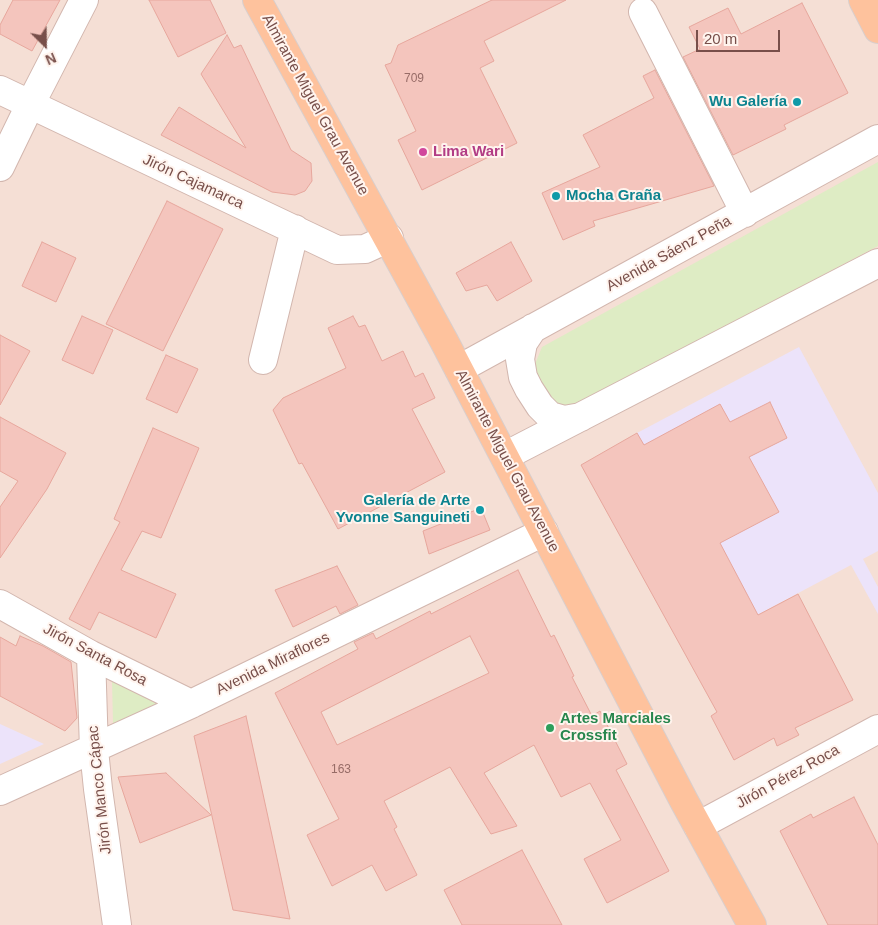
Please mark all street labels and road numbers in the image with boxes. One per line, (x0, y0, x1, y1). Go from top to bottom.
street label: Almirante Miguel Grau Avenue (258, 11, 372, 199)
street label: Jirón Cajamarca (140, 151, 246, 213)
street label: Avenida Sáenz Peña (603, 212, 735, 296)
street label: Almirante Miguel Grau Avenue (451, 367, 563, 555)
street label: Jirón Santa Rosa (40, 620, 150, 690)
street label: Avenida Miraflores (213, 629, 333, 699)
street label: Jirón Manco Cápac (84, 725, 116, 855)
street label: Jirón Pérez Roca (733, 741, 843, 813)

